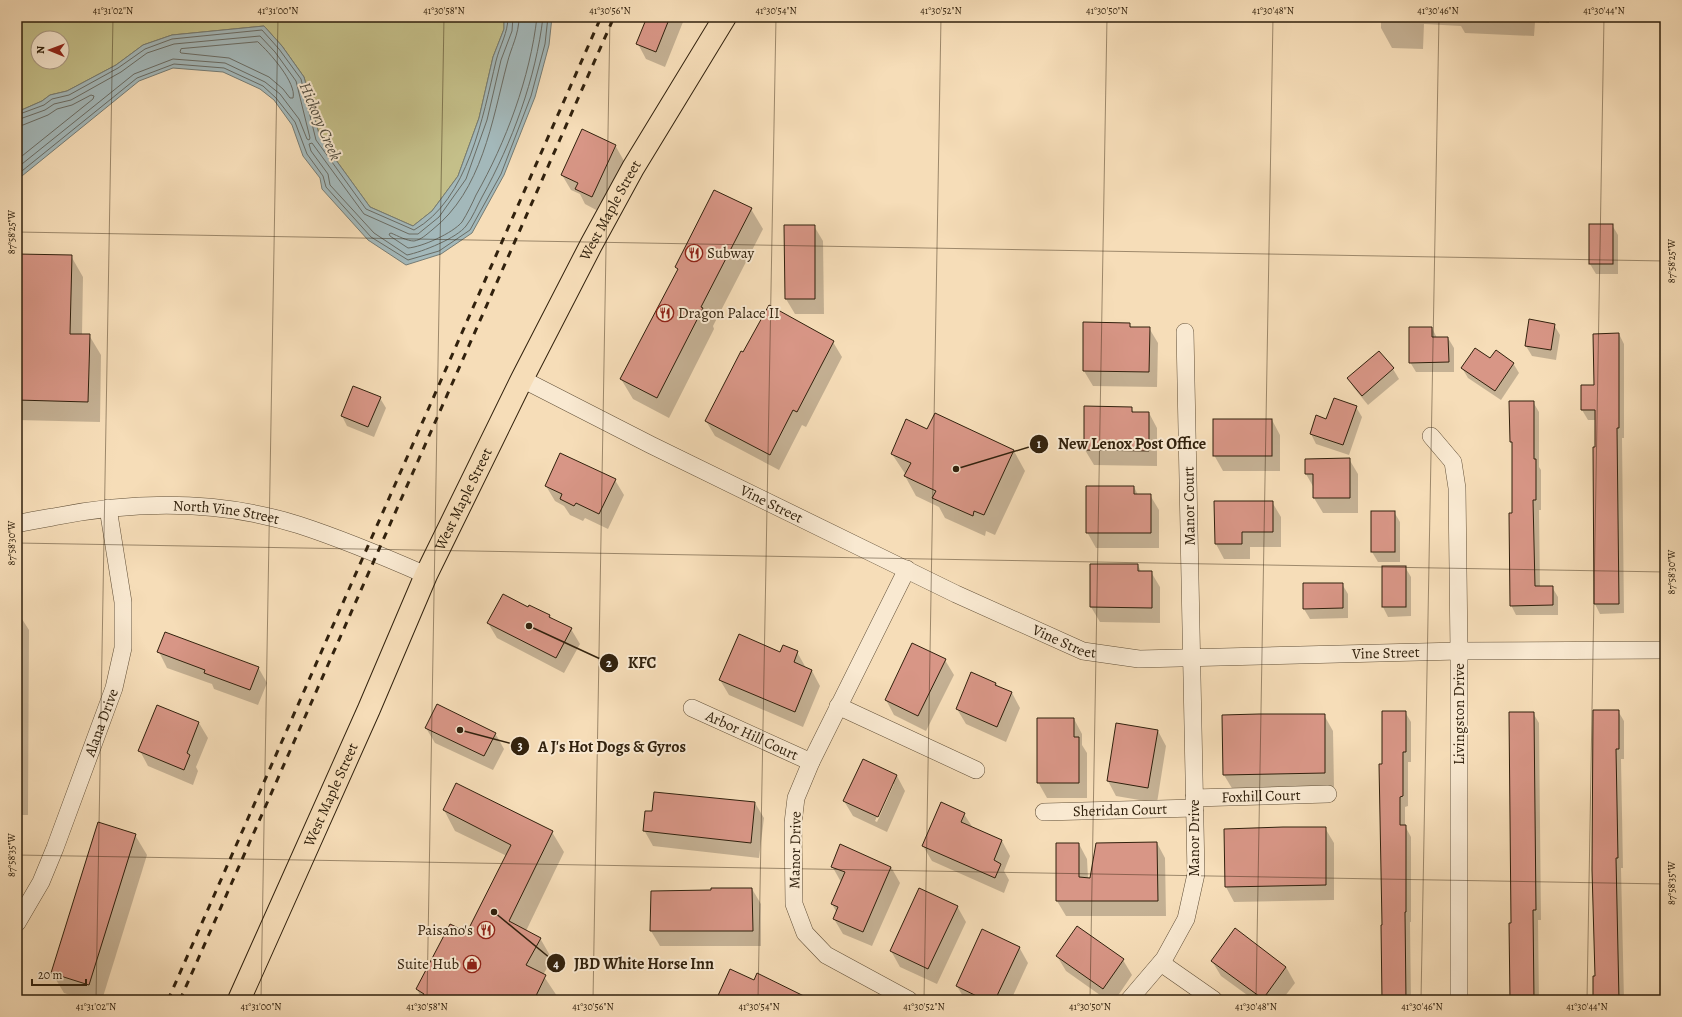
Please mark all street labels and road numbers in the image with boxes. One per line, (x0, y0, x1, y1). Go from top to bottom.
street label: West Maple Street (574, 156, 646, 265)
street label: West Maple Street (429, 445, 497, 554)
street label: Manor Court (1178, 466, 1200, 546)
street label: Vine Street (736, 480, 806, 528)
street label: North Vine Street (173, 496, 282, 529)
street label: Vine Street (1028, 619, 1098, 663)
street label: Vine Street (1351, 642, 1420, 664)
street label: Livingston Drive (1449, 663, 1469, 765)
street label: Alana Drive (79, 685, 123, 760)
street label: Arbor Hill Court (702, 705, 801, 765)
street label: West Maple Street (299, 740, 363, 850)
street label: Foxhill Court (1221, 785, 1301, 807)
street label: Sheridan Court (1073, 799, 1167, 821)
street label: Manor Drive (1184, 799, 1204, 877)
street label: Manor Drive (784, 811, 806, 889)

